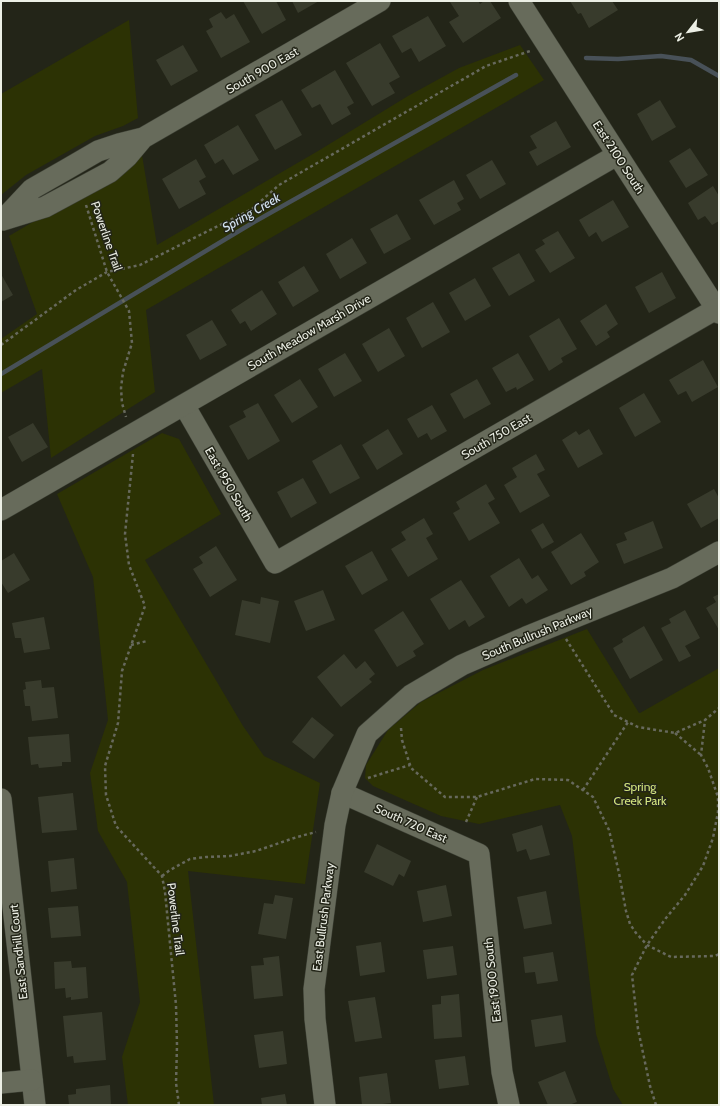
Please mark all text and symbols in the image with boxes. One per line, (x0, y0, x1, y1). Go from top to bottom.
north arrow (668, 12, 708, 52)
text: N (671, 30, 687, 44)
street label: South 900 East (223, 43, 301, 97)
street label: East 2100 South (590, 118, 648, 196)
water label: Spring Creek (219, 189, 283, 235)
street label: Powerline Trail (88, 199, 126, 273)
street label: South Meadow Marsh Drive (245, 291, 373, 373)
street label: South 750 East (458, 410, 534, 462)
street label: East 1950 South (202, 444, 256, 524)
street label: South Bullrush Parkway (480, 603, 594, 663)
park label: Spring Creek Park (614, 779, 667, 808)
street label: South 720 East (372, 800, 450, 846)
street label: East Bullrush Parkway (309, 862, 337, 972)
street label: Powerline Trail (164, 882, 188, 956)
street label: East Sandhill Court (6, 904, 30, 1000)
street label: East 1900 South (480, 937, 504, 1023)

